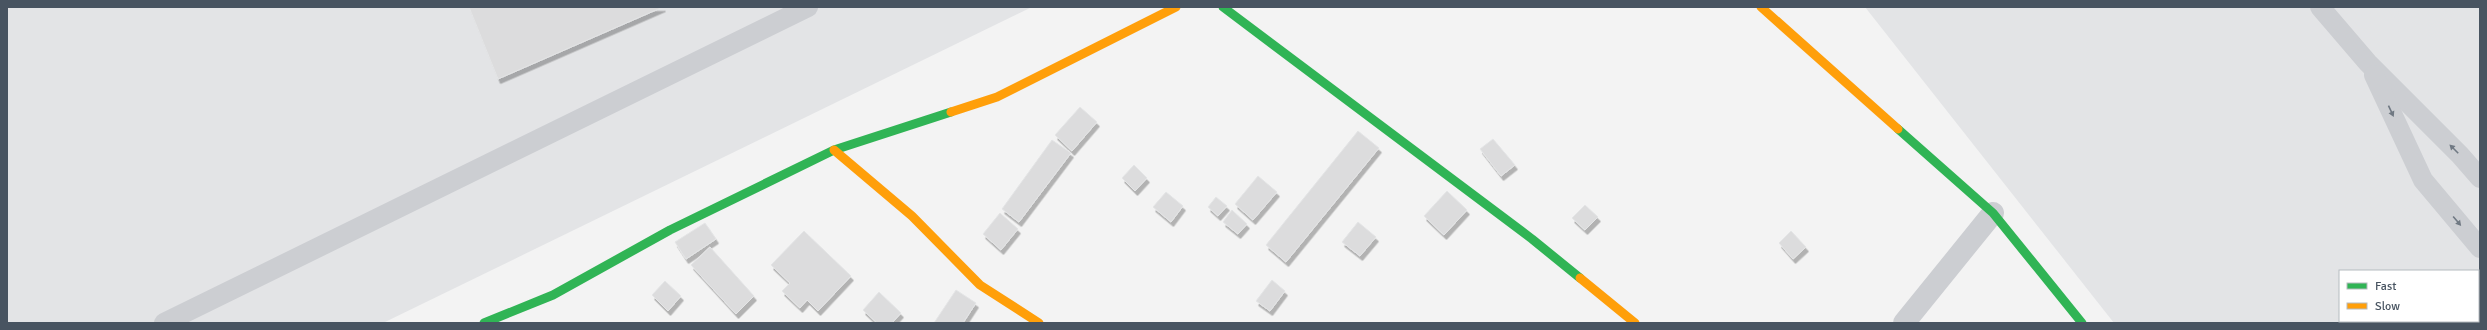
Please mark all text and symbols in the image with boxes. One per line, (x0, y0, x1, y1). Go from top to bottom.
one-way arrow (2388, 105, 2394, 116)
one-way arrow (2449, 144, 2459, 154)
one-way arrow (2453, 216, 2462, 226)
legend (2339, 270, 2479, 322)
text: Fast (2375, 279, 2396, 294)
text: Slow (2375, 299, 2400, 314)

